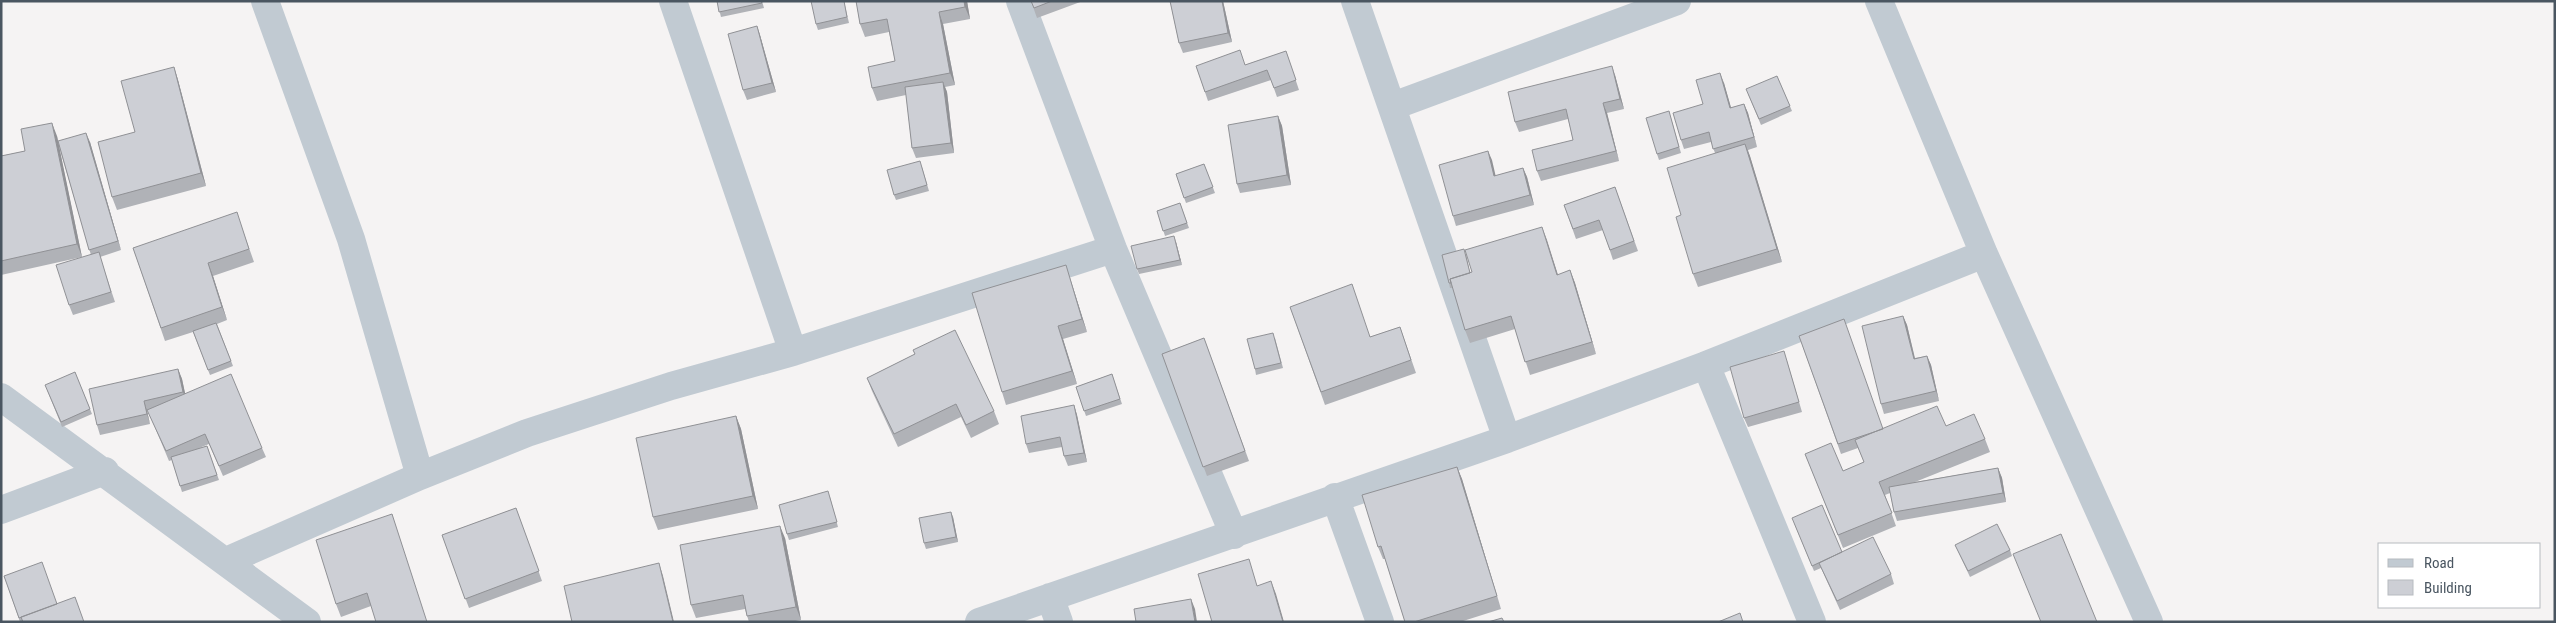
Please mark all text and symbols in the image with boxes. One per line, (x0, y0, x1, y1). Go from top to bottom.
legend (2378, 543, 2541, 608)
text: Road (2424, 554, 2454, 572)
text: Building (2424, 579, 2472, 597)

